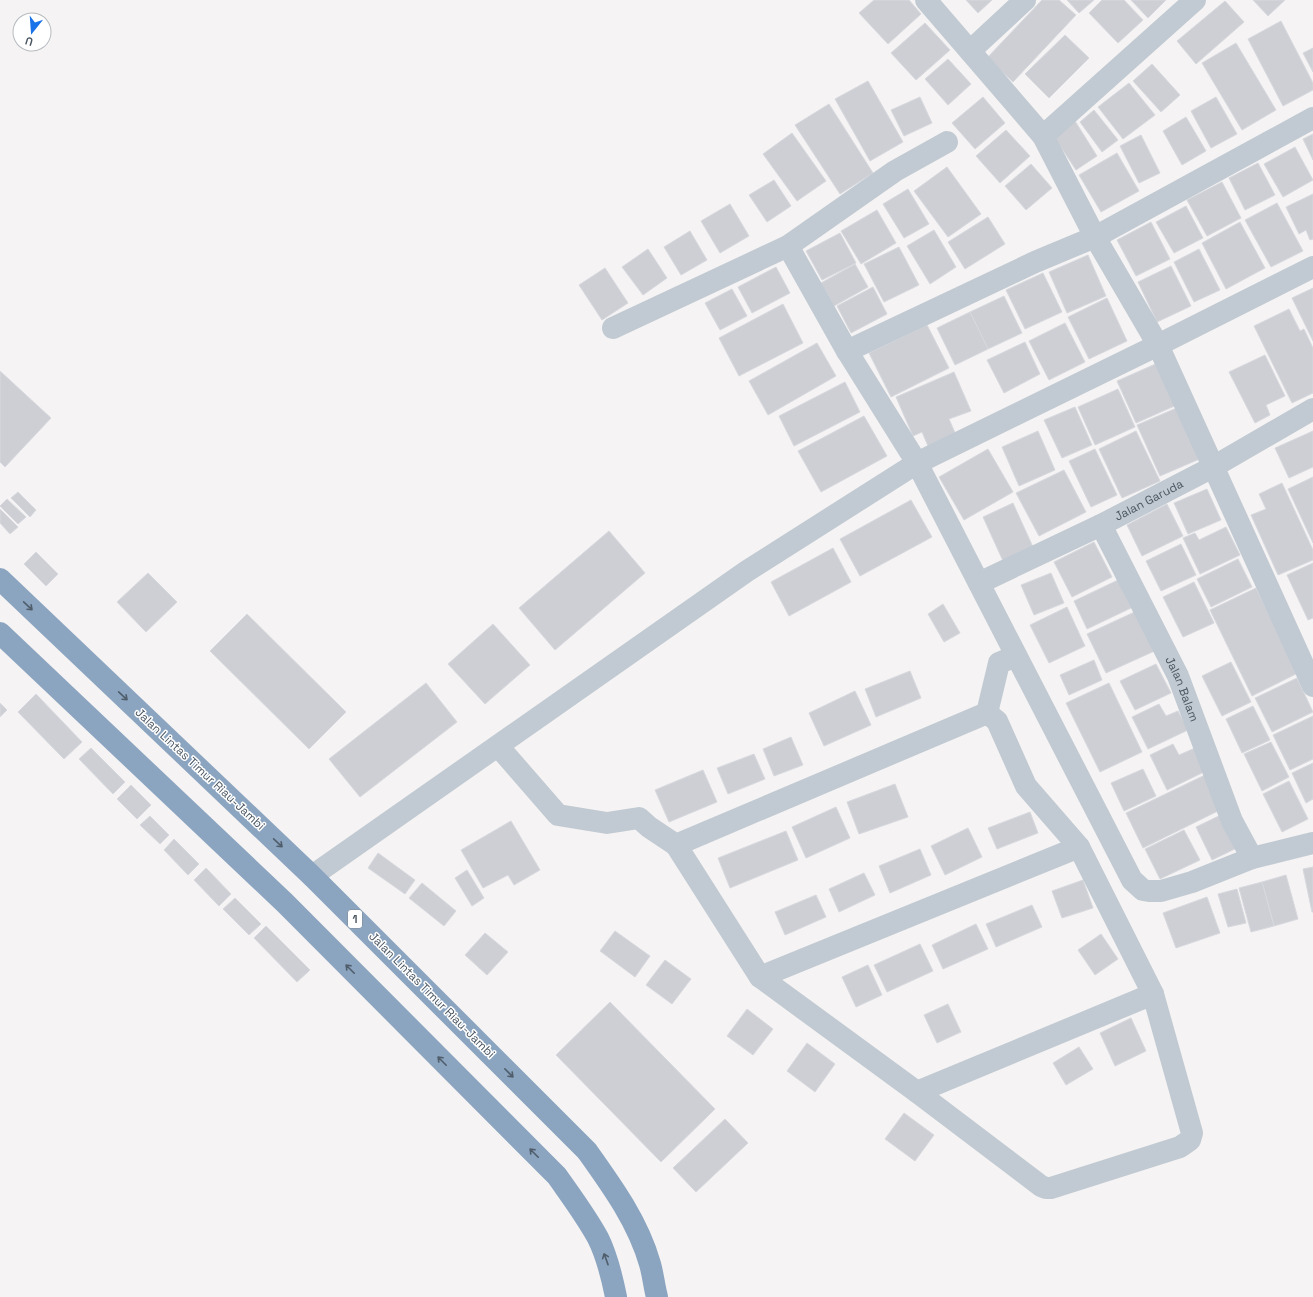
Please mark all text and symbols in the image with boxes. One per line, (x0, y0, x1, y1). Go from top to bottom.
north arrow (12, 12, 52, 52)
text: U (23, 34, 35, 49)
street label: Jalan Garuda (1112, 476, 1186, 525)
one-way arrow (23, 601, 33, 611)
street label: Jalan Balam (1161, 654, 1202, 724)
one-way arrow (118, 691, 128, 700)
street label: Jalan Lintas Timur Riau-Jambi (132, 705, 268, 834)
one-way arrow (273, 838, 283, 848)
road number: 1 (348, 910, 362, 928)
street label: Jalan Lintas Timur Riau-Jambi (366, 929, 498, 1061)
one-way arrow (345, 964, 355, 974)
one-way arrow (437, 1056, 447, 1066)
one-way arrow (504, 1068, 514, 1078)
one-way arrow (529, 1148, 539, 1158)
one-way arrow (602, 1253, 609, 1266)

